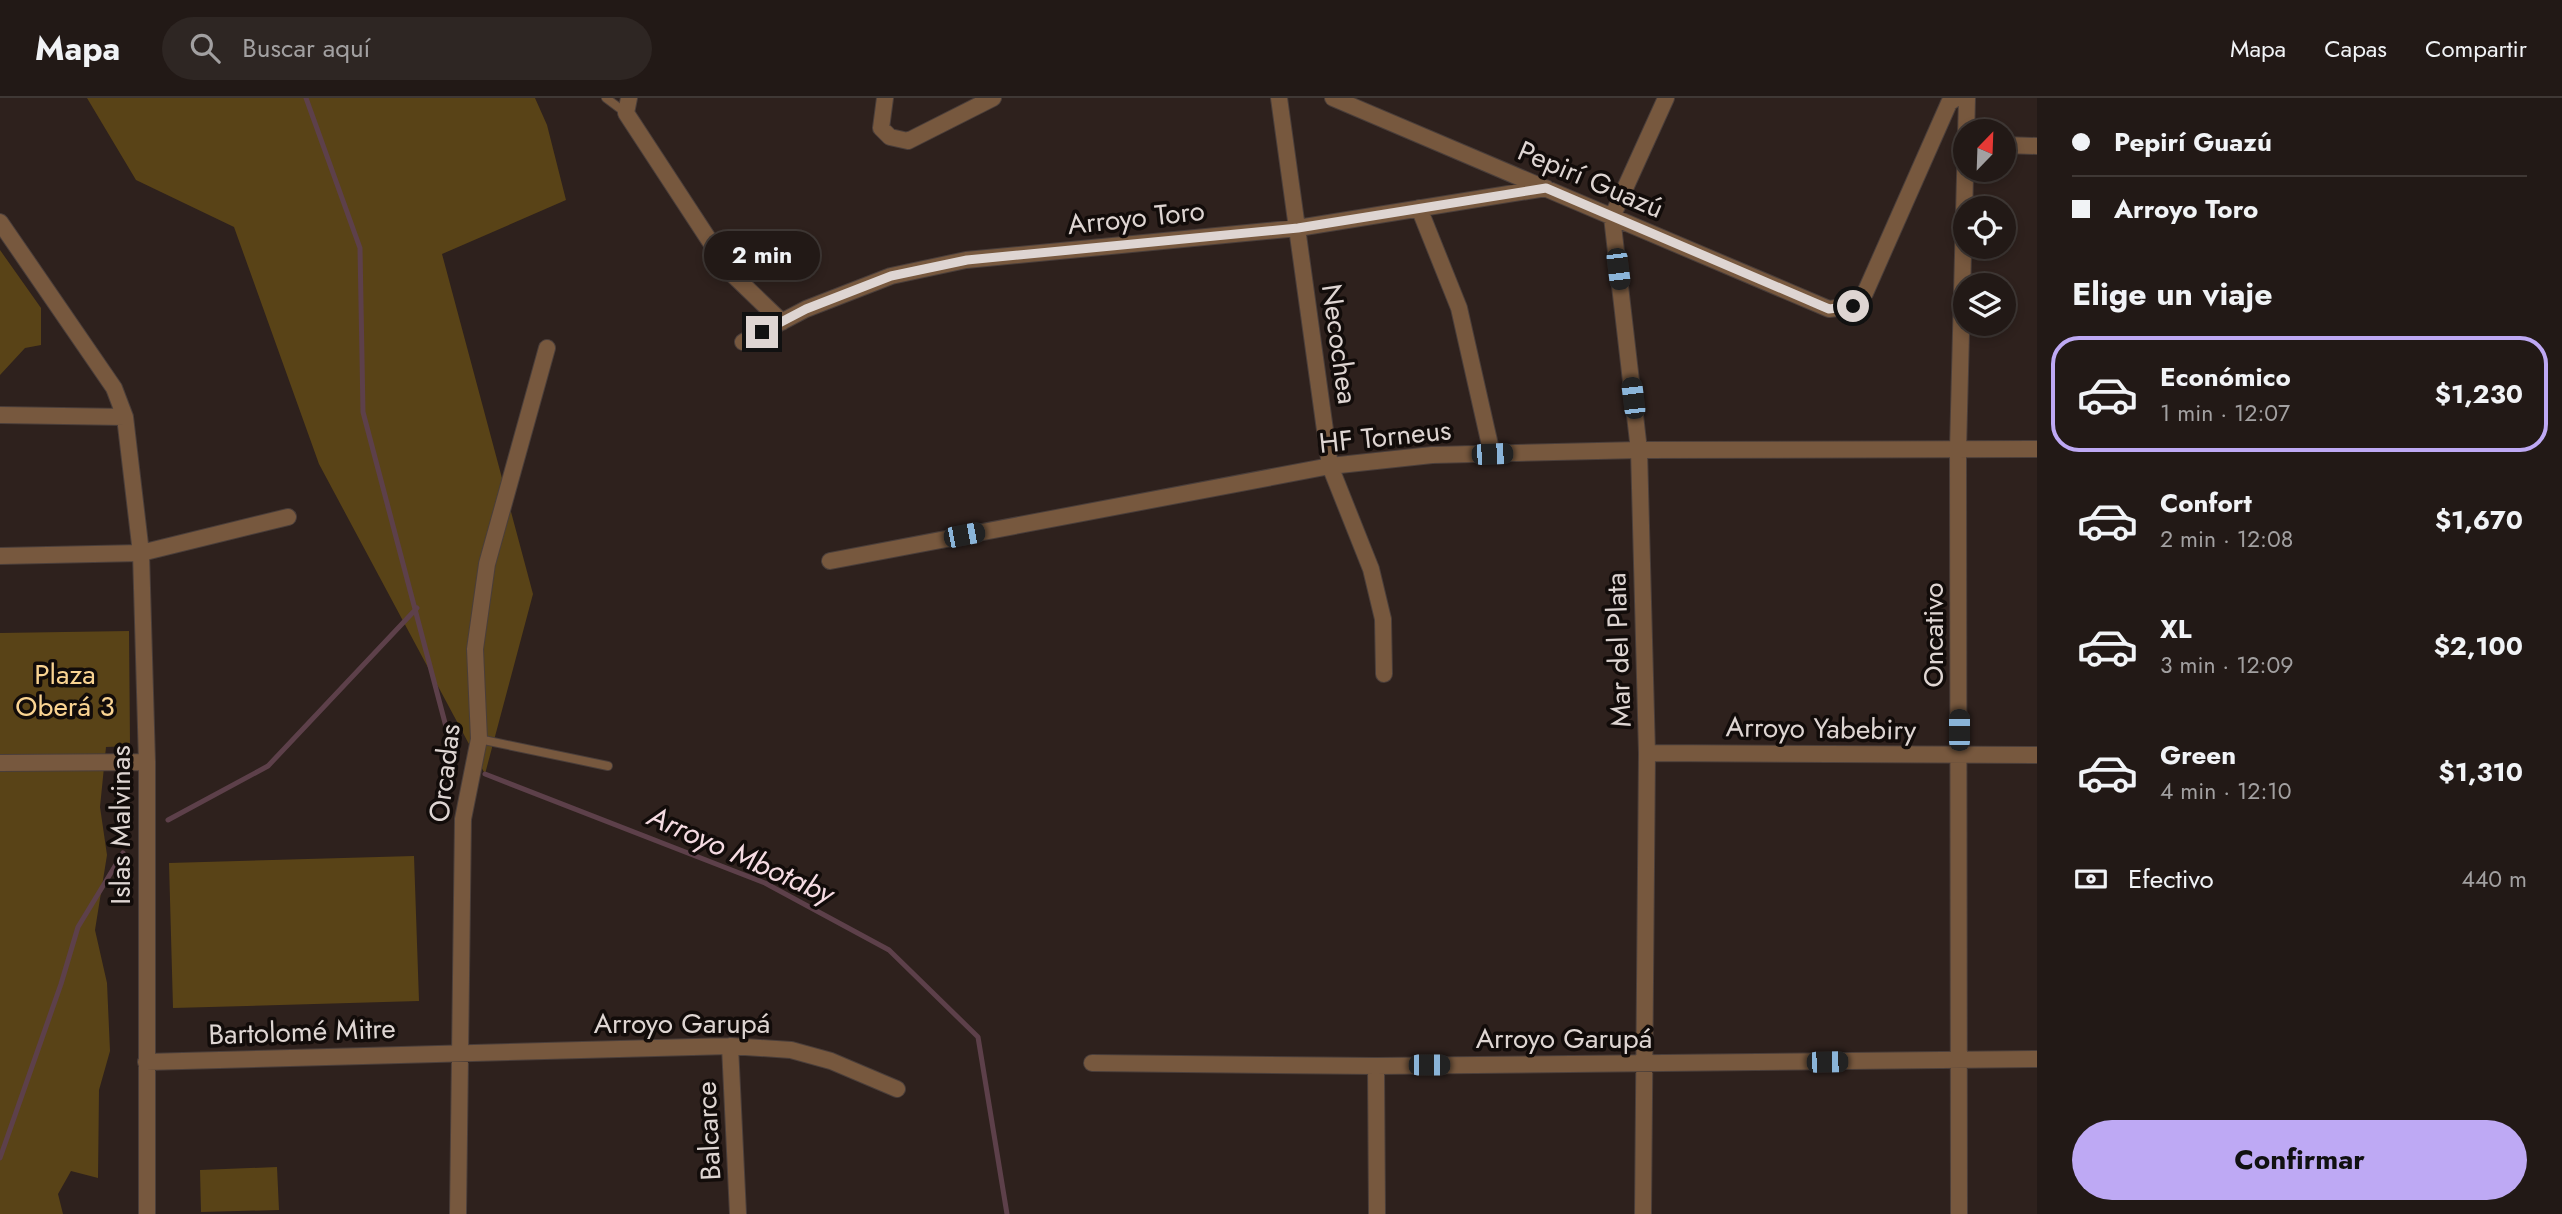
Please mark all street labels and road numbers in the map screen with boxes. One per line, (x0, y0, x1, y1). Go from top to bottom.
street label: Pepirí Guazú (1511, 130, 1670, 229)
street label: Arroyo Toro (1065, 190, 1207, 245)
street label: Necochea (1311, 281, 1368, 407)
street label: HF Torneus (1317, 409, 1453, 464)
street label: Mar del Plata (1595, 572, 1642, 728)
street label: Oncativo (1913, 583, 1954, 687)
street label: Arroyo Yabebiry (1725, 706, 1917, 751)
street label: Orcadas (418, 721, 471, 825)
street label: Islas Malvinas (100, 745, 141, 905)
street label: Arroyo Garupá (594, 1003, 770, 1044)
street label: Bartolomé Mitre (208, 1008, 396, 1055)
street label: Arroyo Garupá (1476, 1018, 1652, 1059)
street label: Balcarce (685, 1080, 732, 1182)

